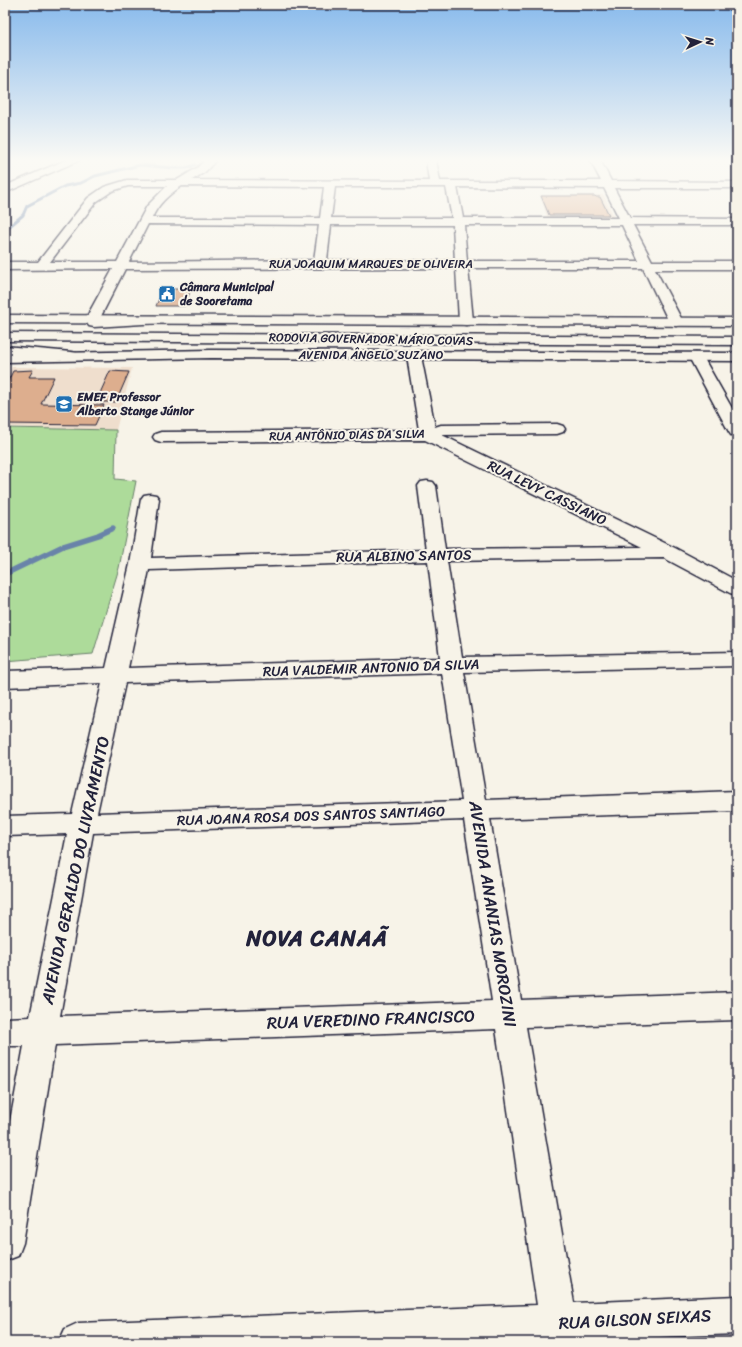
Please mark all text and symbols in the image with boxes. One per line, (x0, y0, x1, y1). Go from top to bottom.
north arrow (680, 22, 720, 62)
text: N (700, 36, 719, 46)
street label: RUA JOAQUIM MARQUES DE OLIVEIRA (269, 253, 473, 275)
place label: Câmara Municipal de Sooretama (179, 276, 275, 312)
public building icon: Câmara Municipal de Sooretama (157, 284, 177, 304)
street label: RODOVIA GOVERNADOR MÁRIO COVAS (269, 326, 474, 352)
street label: AVENIDA ÂNGELO SUZANO (297, 344, 444, 366)
place label: EMEF Professor Alberto Stange Júnior (76, 386, 195, 422)
school or university icon: EMEF Professor Alberto Stange Júnior (54, 394, 74, 414)
street label: RUA ANTÔNIO DIAS DA SILVA (269, 423, 425, 447)
street label: RUA LEVY CASSIANO (483, 453, 611, 533)
street label: RUA ALBINO SANTOS (336, 542, 472, 570)
street label: RUA VALDEMIR ANTONIO DA SILVA (262, 652, 480, 684)
street label: AVENIDA GERALDO DO LIVRAMENTO (32, 733, 118, 1008)
street label: AVENIDA ANANIAS MOROZINI (460, 798, 526, 1029)
street label: RUA JOANA ROSA DOS SANTOS SANTIAGO (176, 799, 446, 833)
district label: NOVA CANAÃ (245, 919, 389, 958)
street label: RUA VEREDINO FRANCISCO (266, 1000, 476, 1038)
street label: RUA GILSON SEIXAS (558, 1300, 713, 1338)

